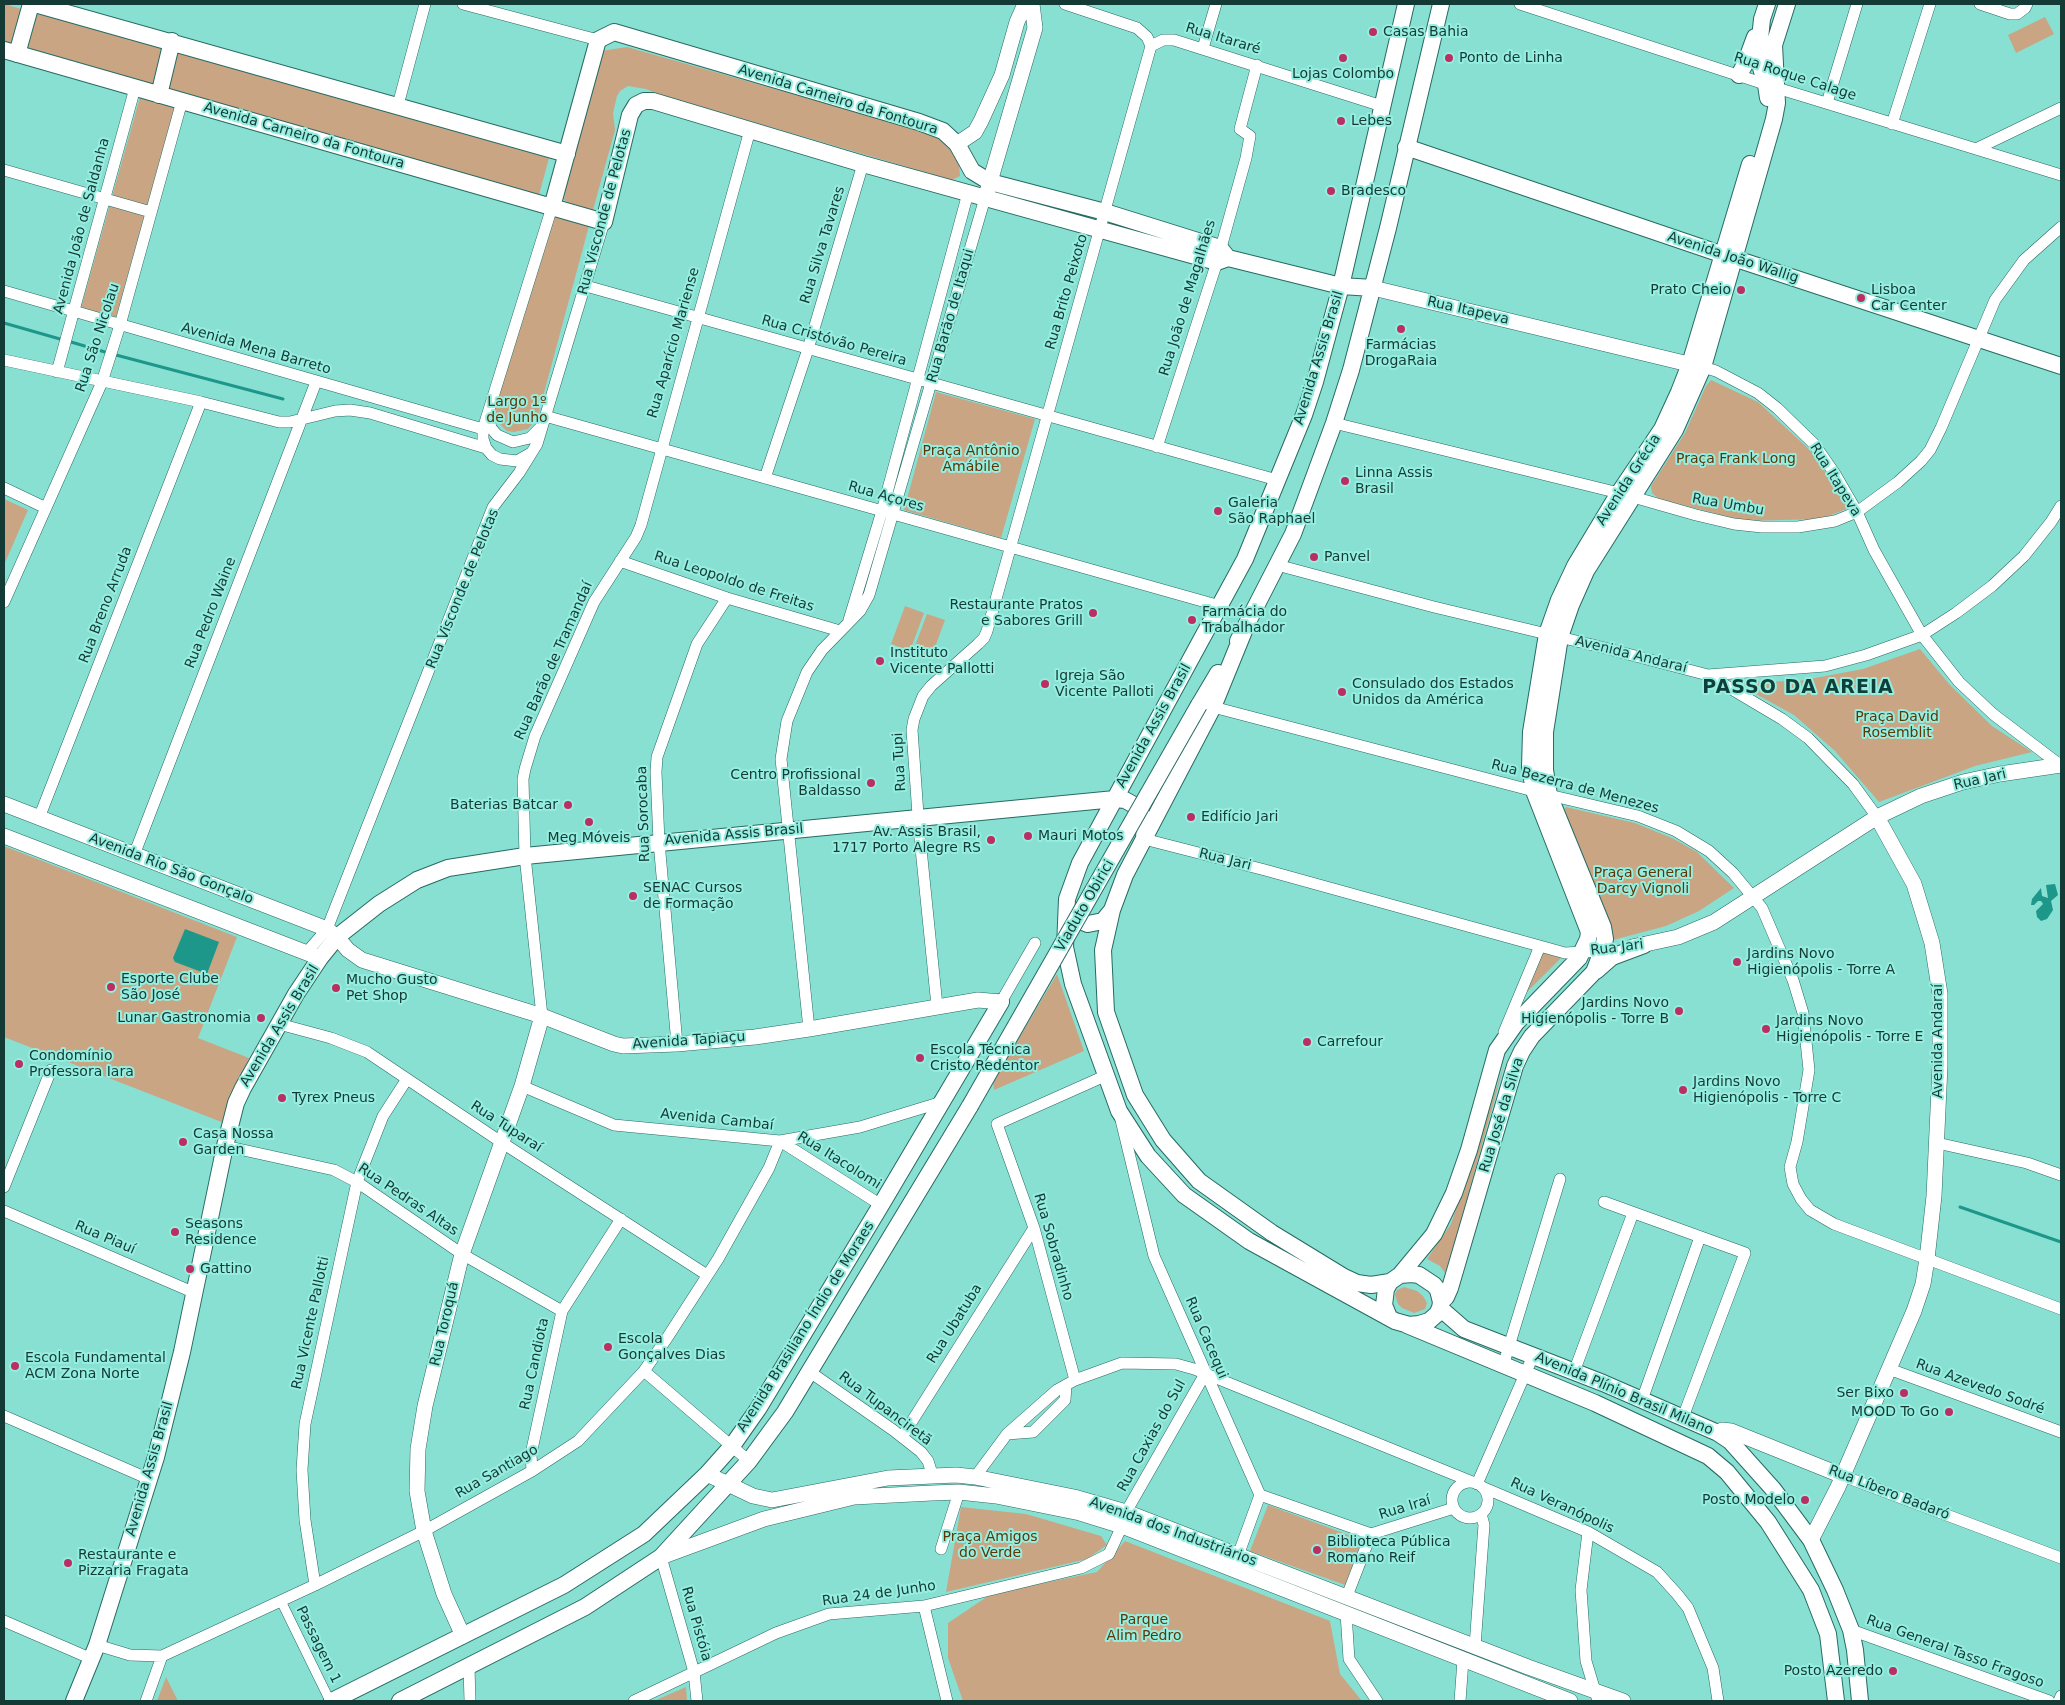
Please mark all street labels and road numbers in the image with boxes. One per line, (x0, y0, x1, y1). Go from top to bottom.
street label: Rua Itararé (1183, 20, 1263, 58)
street label: Rua Roque Calage (1732, 49, 1858, 105)
street label: Avenida Carneiro da Fontoura (736, 62, 940, 138)
street label: Avenida Carneiro da Fontoura (202, 99, 406, 173)
street label: Rua Visconde de Pelotas (575, 127, 635, 297)
street label: Avenida João de Saldanha (50, 136, 114, 316)
street label: Rua Silva Tavares (797, 184, 849, 306)
street label: Rua João de Magalhães (1156, 218, 1220, 378)
street label: Avenida João Wallig (1665, 229, 1801, 287)
street label: Rua Brito Peixoto (1042, 232, 1092, 352)
street label: Rua Barão de Itaqui (924, 247, 978, 385)
street label: Rua Aparício Mariense (644, 266, 704, 420)
street label: Rua São Nicolau (72, 281, 124, 395)
street label: Avenida Assis Brasil (1291, 289, 1347, 427)
street label: Rua Itapeva (1425, 293, 1511, 329)
street label: Rua Cristóvão Pereira (759, 312, 909, 370)
street label: Avenida Mena Barreto (179, 320, 333, 378)
street label: Avenida Grécia (1593, 431, 1665, 529)
street label: Rua Itapeva (1806, 440, 1864, 520)
street label: Rua Açores (846, 478, 926, 516)
street label: Rua Umbu (1691, 490, 1765, 520)
street label: Rua Visconde de Pelotas (423, 507, 503, 671)
street label: Rua Breno Arruda (76, 544, 136, 666)
street label: Rua Leopoldo de Freitas (652, 548, 816, 616)
street label: Rua Pedro Waine (182, 555, 240, 671)
street label: Rua Barão de Tramandaí (511, 579, 597, 743)
street label: Avenida Andaraí (1573, 633, 1689, 677)
street label: Avenida Assis Brasil (1113, 661, 1195, 791)
street label: Rua Tupi (890, 732, 910, 792)
street label: Rua Bezerra de Menezes (1489, 757, 1661, 817)
street label: Rua Sorocaba (634, 766, 654, 862)
street label: Rua Jari (1952, 766, 2008, 794)
street label: Avenida Assis Brasil (664, 821, 804, 849)
street label: Avenida Rio São Gonçalo (87, 830, 255, 908)
street label: Rua Jari (1197, 845, 1253, 875)
street label: Viaduto Obirici (1052, 857, 1118, 955)
street label: Rua Jari (1589, 936, 1645, 960)
street label: Avenida Assis Brasil (237, 962, 323, 1090)
street label: Avenida Andaraí (1930, 984, 1946, 1098)
street label: Avenida Tapiaçu (632, 1029, 746, 1053)
street label: Rua José da Silva (1476, 1055, 1528, 1175)
street label: Rua Tuparaí (467, 1098, 545, 1156)
street label: Avenida Cambaí (660, 1106, 774, 1134)
street label: Rua Itacolomi (794, 1129, 884, 1193)
street label: Rua Pedras Altas (355, 1160, 461, 1240)
street label: Rua Sobradinho (1030, 1191, 1076, 1303)
street label: Rua Piauí (72, 1218, 138, 1258)
street label: Avenida Brasiliano Índio de Moraes (734, 1219, 878, 1435)
street label: Rua Vicente Pallotti (289, 1255, 333, 1391)
street label: Rua Toroquá (427, 1280, 463, 1368)
street label: Rua Ubatuba (924, 1281, 986, 1367)
street label: Rua Cacequi (1181, 1295, 1231, 1381)
street label: Rua Candiota (517, 1316, 553, 1412)
street label: Avenida Plínio Brasil Milano (1532, 1349, 1716, 1439)
street label: Rua Azevedo Sodré (1913, 1356, 2047, 1418)
street label: Rua Tupanciretã (835, 1368, 935, 1450)
street label: Rua Caxias do Sul (1114, 1377, 1190, 1495)
street label: Avenida Assis Brasil (123, 1400, 177, 1538)
street label: Rua Santiago (453, 1442, 541, 1502)
street label: Rua Líbero Badaró (1826, 1462, 1952, 1524)
street label: Rua Veranópolis (1508, 1475, 1616, 1537)
street label: Rua Iraí (1377, 1492, 1433, 1524)
street label: Avenida dos Industriários (1087, 1494, 1259, 1570)
street label: Rua 24 de Junho (821, 1578, 937, 1610)
street label: Rua Pistóia (677, 1585, 715, 1663)
street label: Passagem 1 (292, 1604, 344, 1686)
street label: Rua General Tasso Fragoso (1864, 1612, 2046, 1692)

